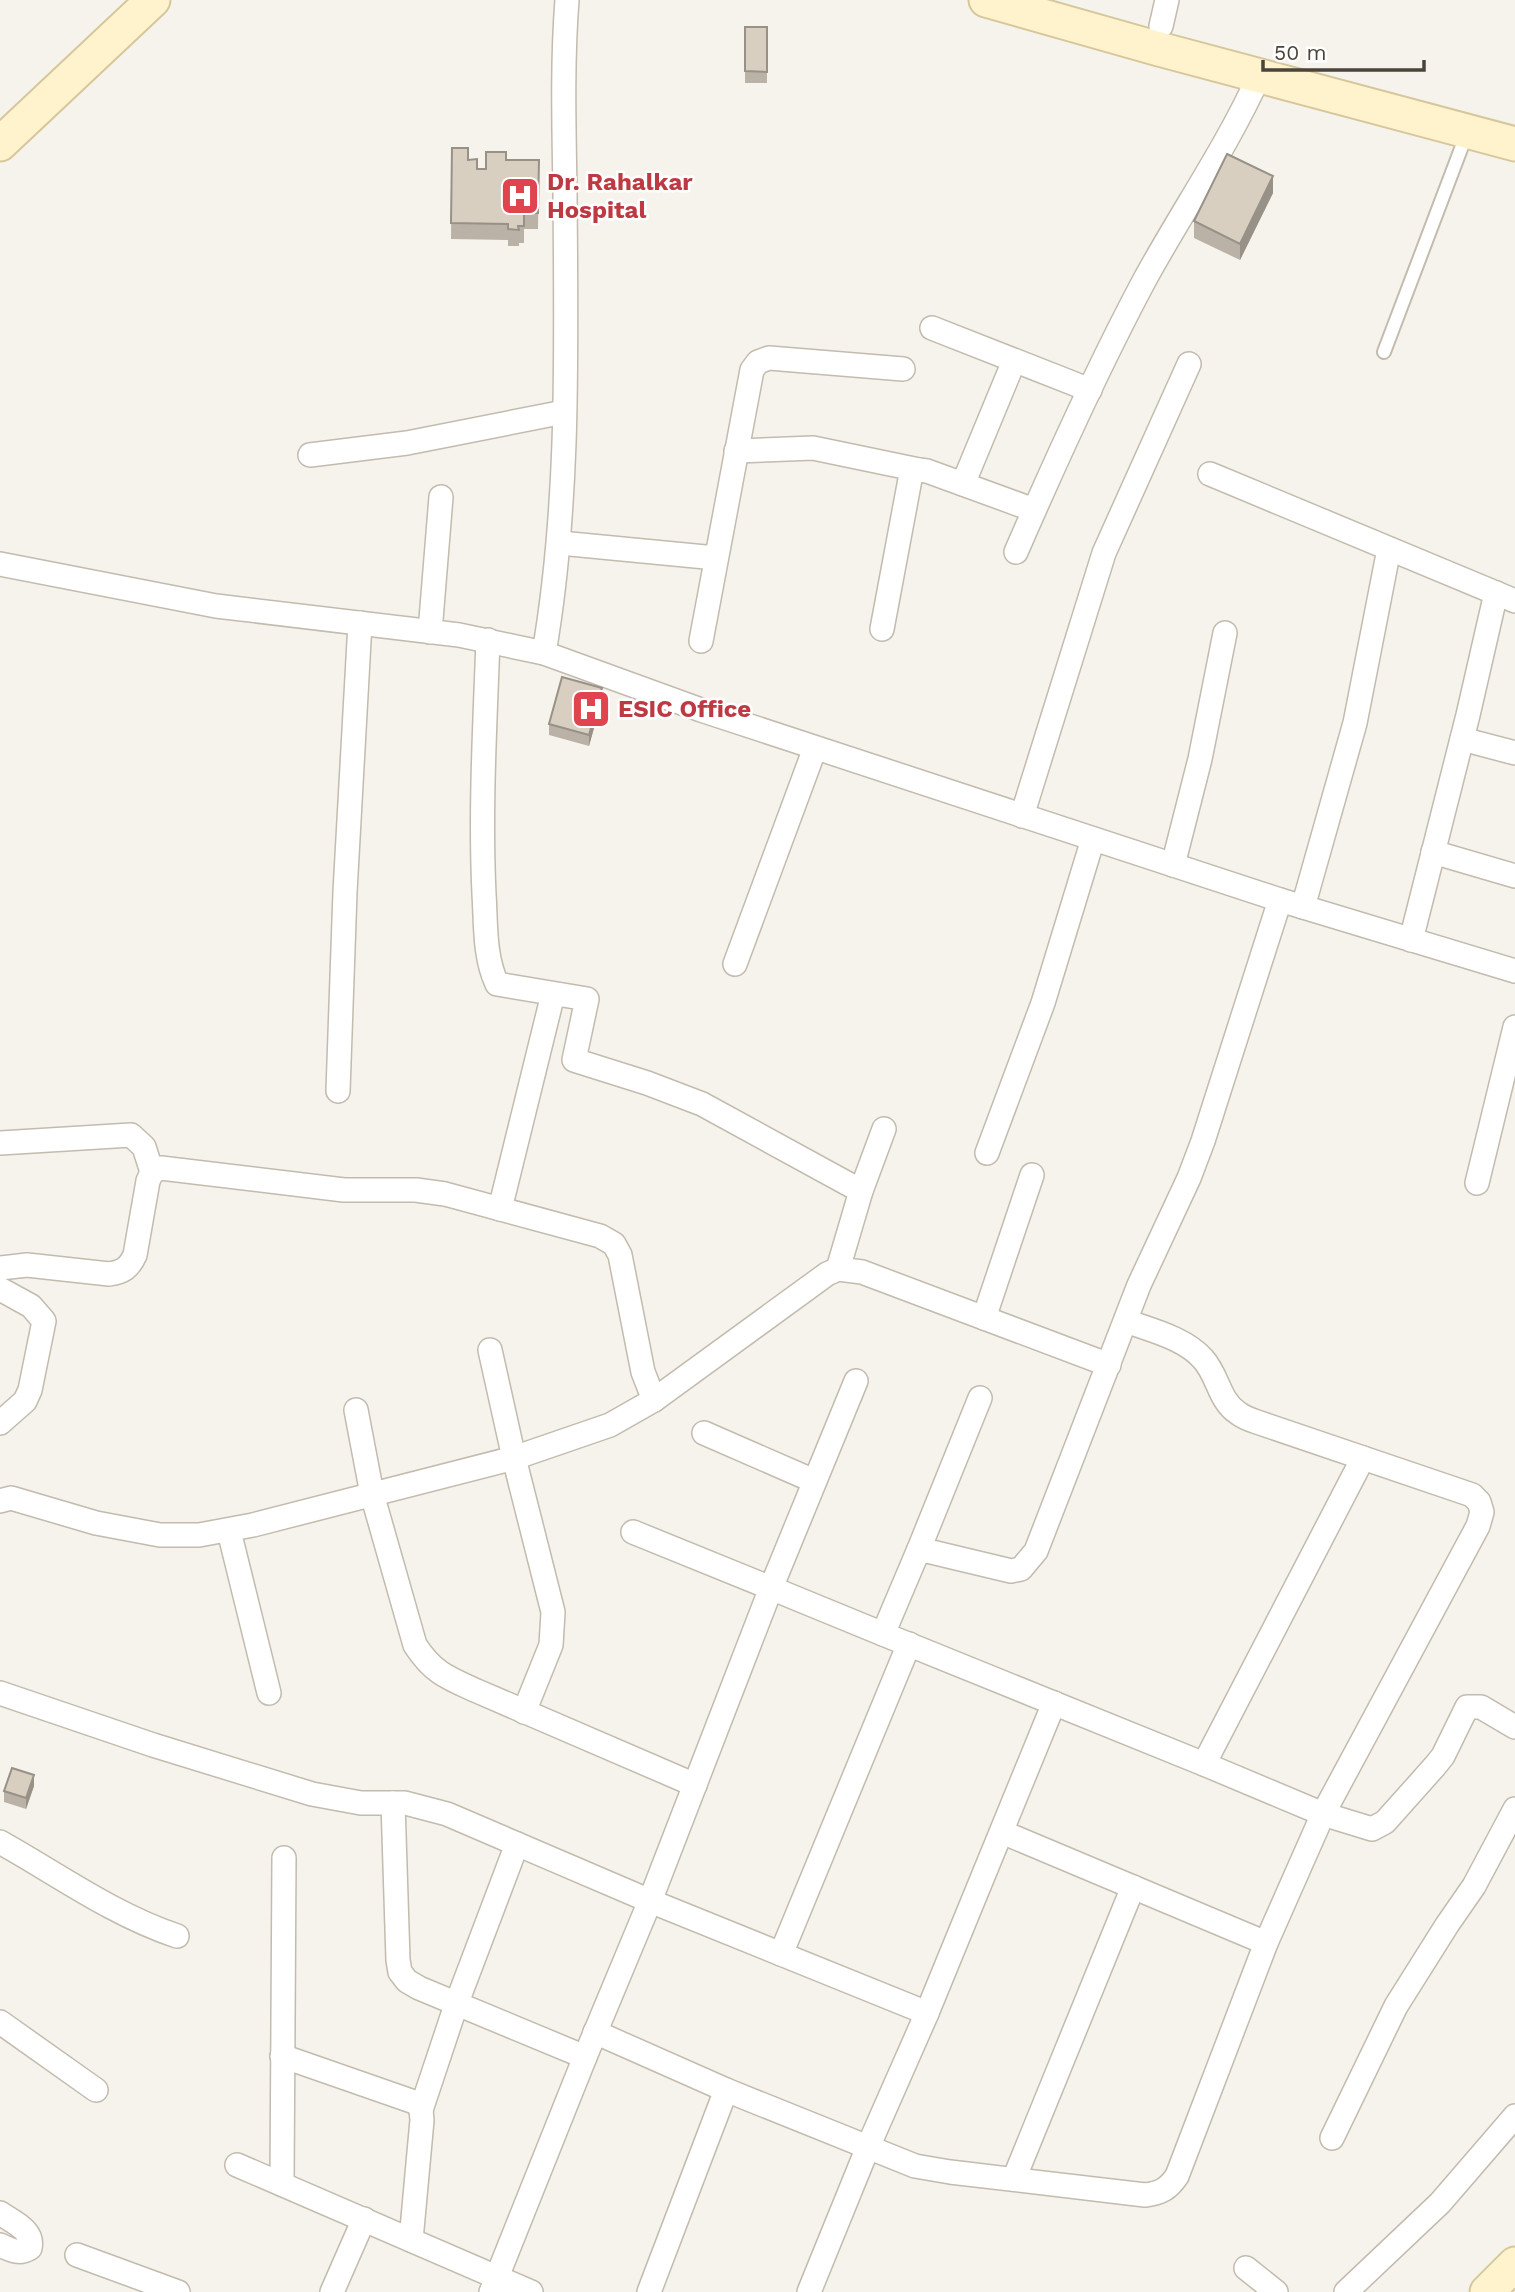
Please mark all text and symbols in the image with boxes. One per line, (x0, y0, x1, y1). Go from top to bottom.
scale bar (1263, 28, 1424, 72)
text: 50 m (1274, 40, 1326, 65)
place label: Dr. Rahalkar Hospital (547, 168, 693, 224)
hospital icon: Dr. Rahalkar Hospital (499, 175, 541, 217)
hospital icon: ESIC Office (570, 688, 612, 730)
place label: ESIC Office (618, 695, 751, 723)

